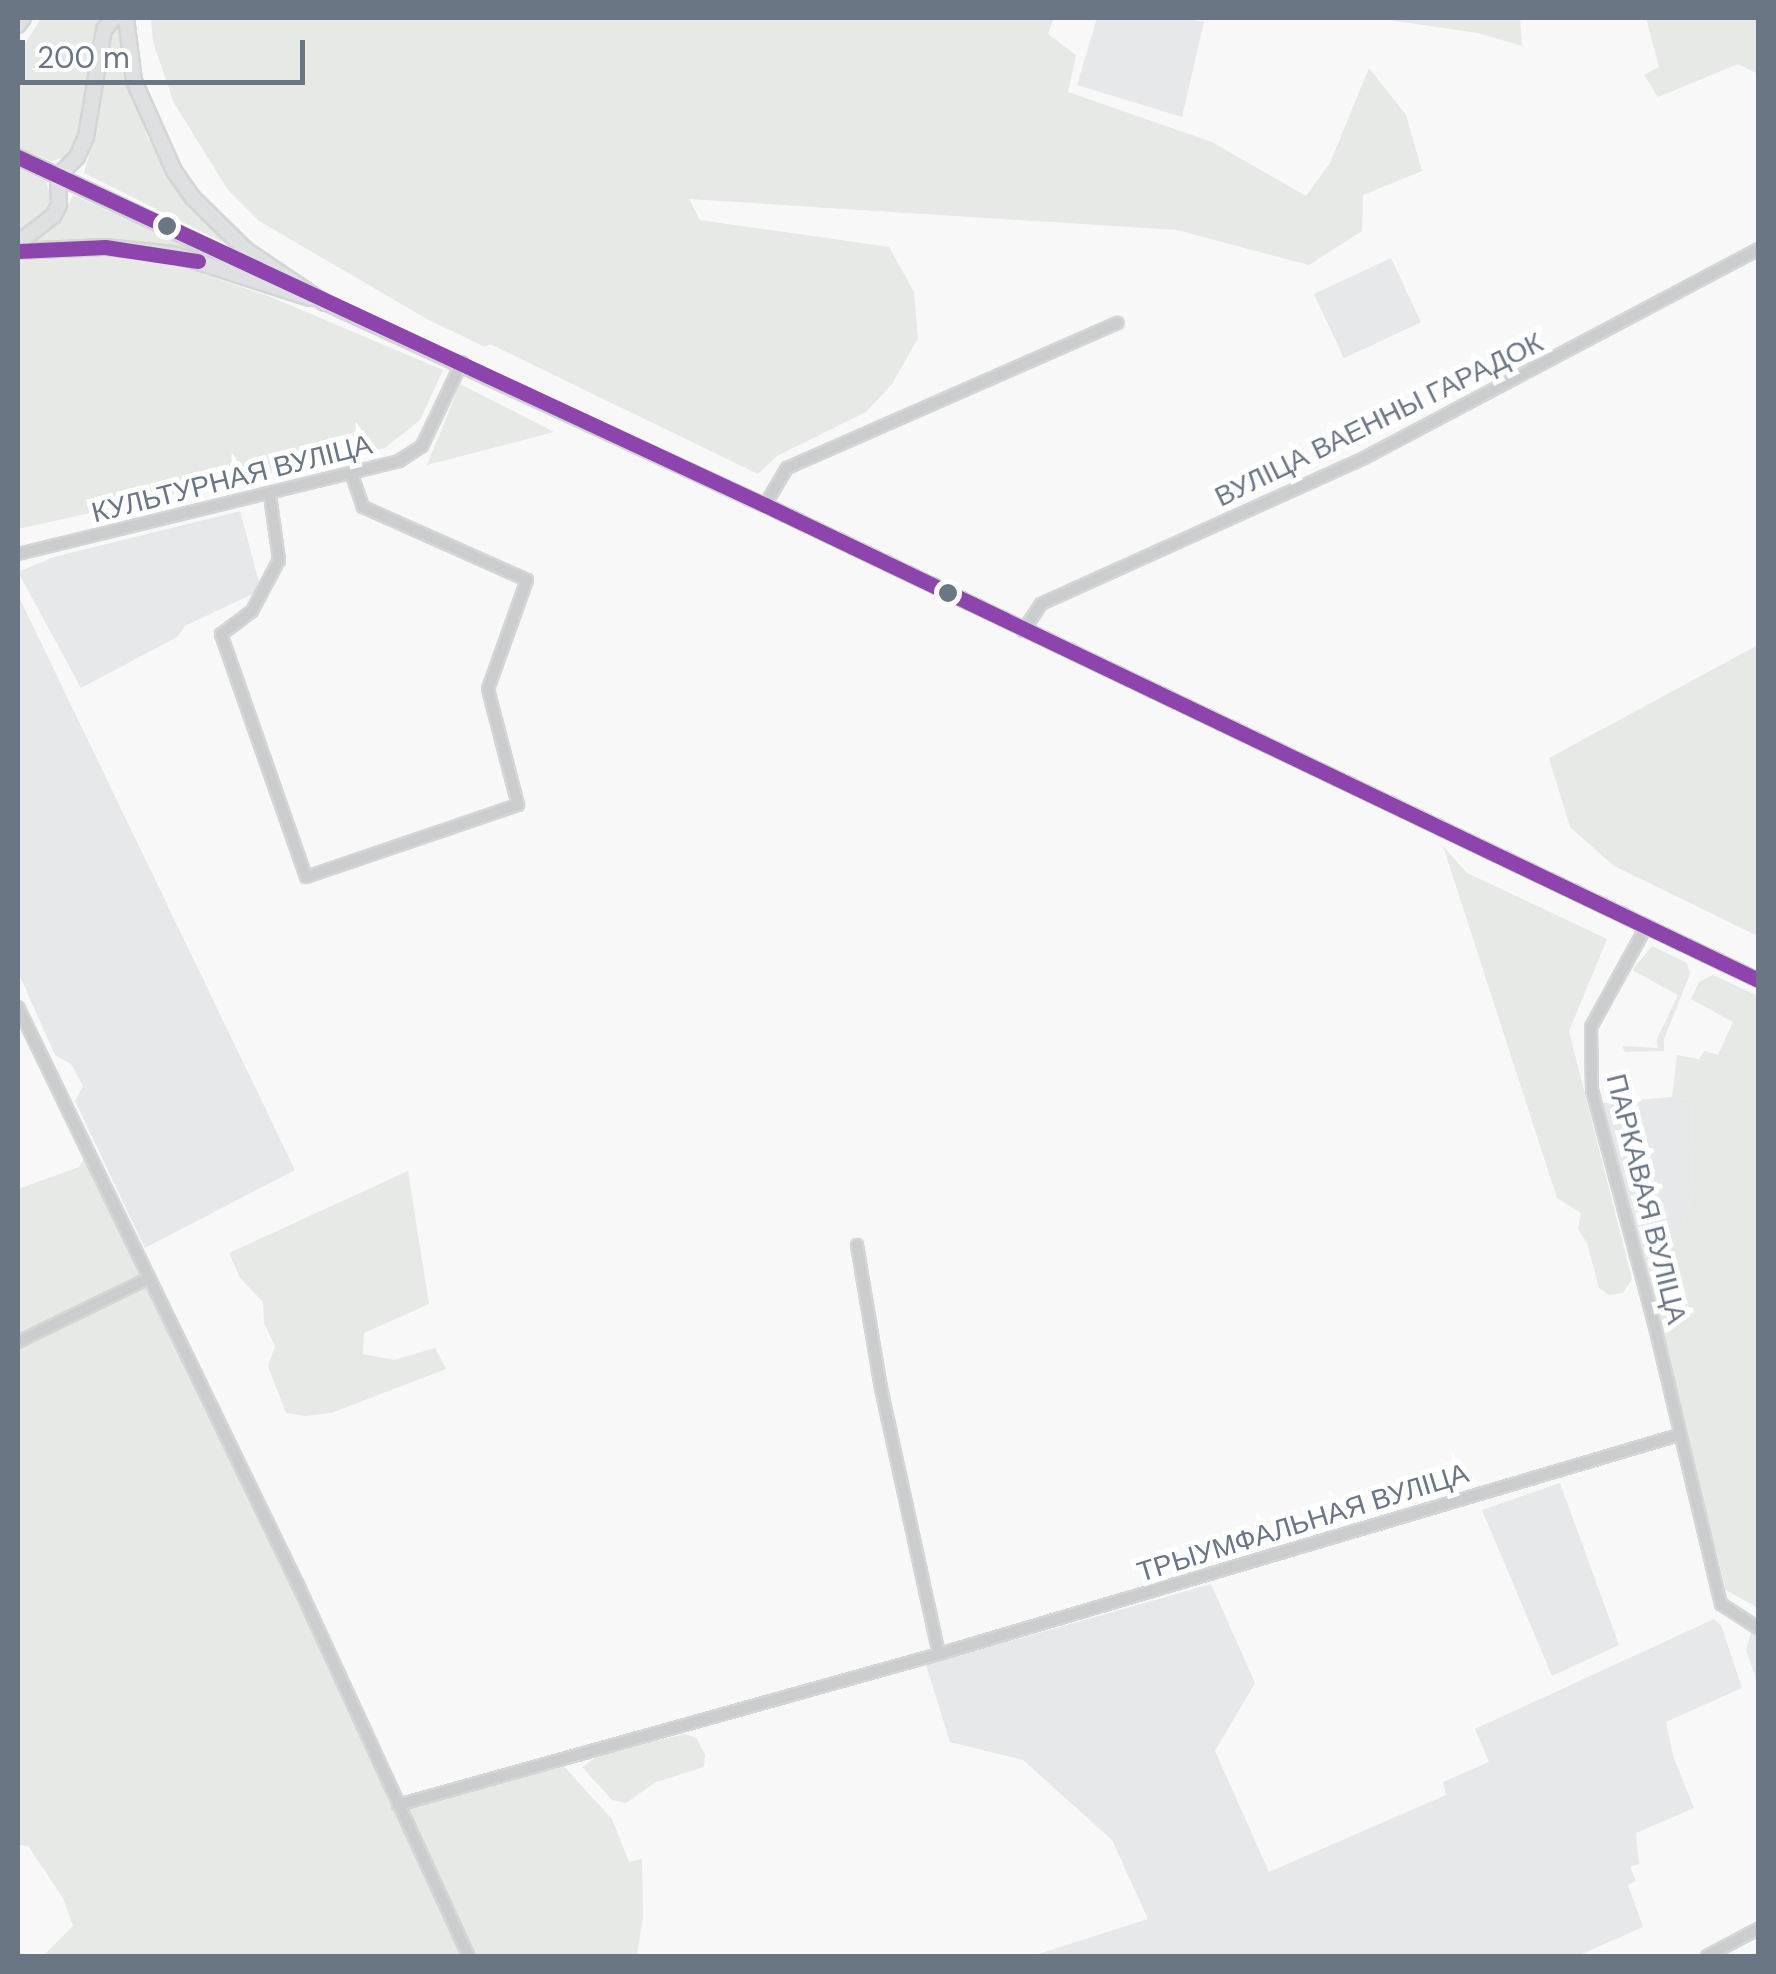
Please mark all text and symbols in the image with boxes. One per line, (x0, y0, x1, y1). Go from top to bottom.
scale bar (25, 20, 310, 82)
text: 200 m (37, 38, 130, 77)
unlabelled marker (157, 216, 177, 236)
street label: ВУЛІЦА ВАЕННЫ ГАРАДОК (1209, 326, 1549, 514)
street label: КУЛЬТУРНАЯ ВУЛІЦА (88, 428, 376, 530)
unlabelled marker (938, 583, 958, 603)
street label: ПАРКАВАЯ ВУЛІЦА (1599, 1070, 1693, 1328)
street label: ТРЫУМФАЛЬНАЯ ВУЛІЦА (1133, 1457, 1473, 1589)

